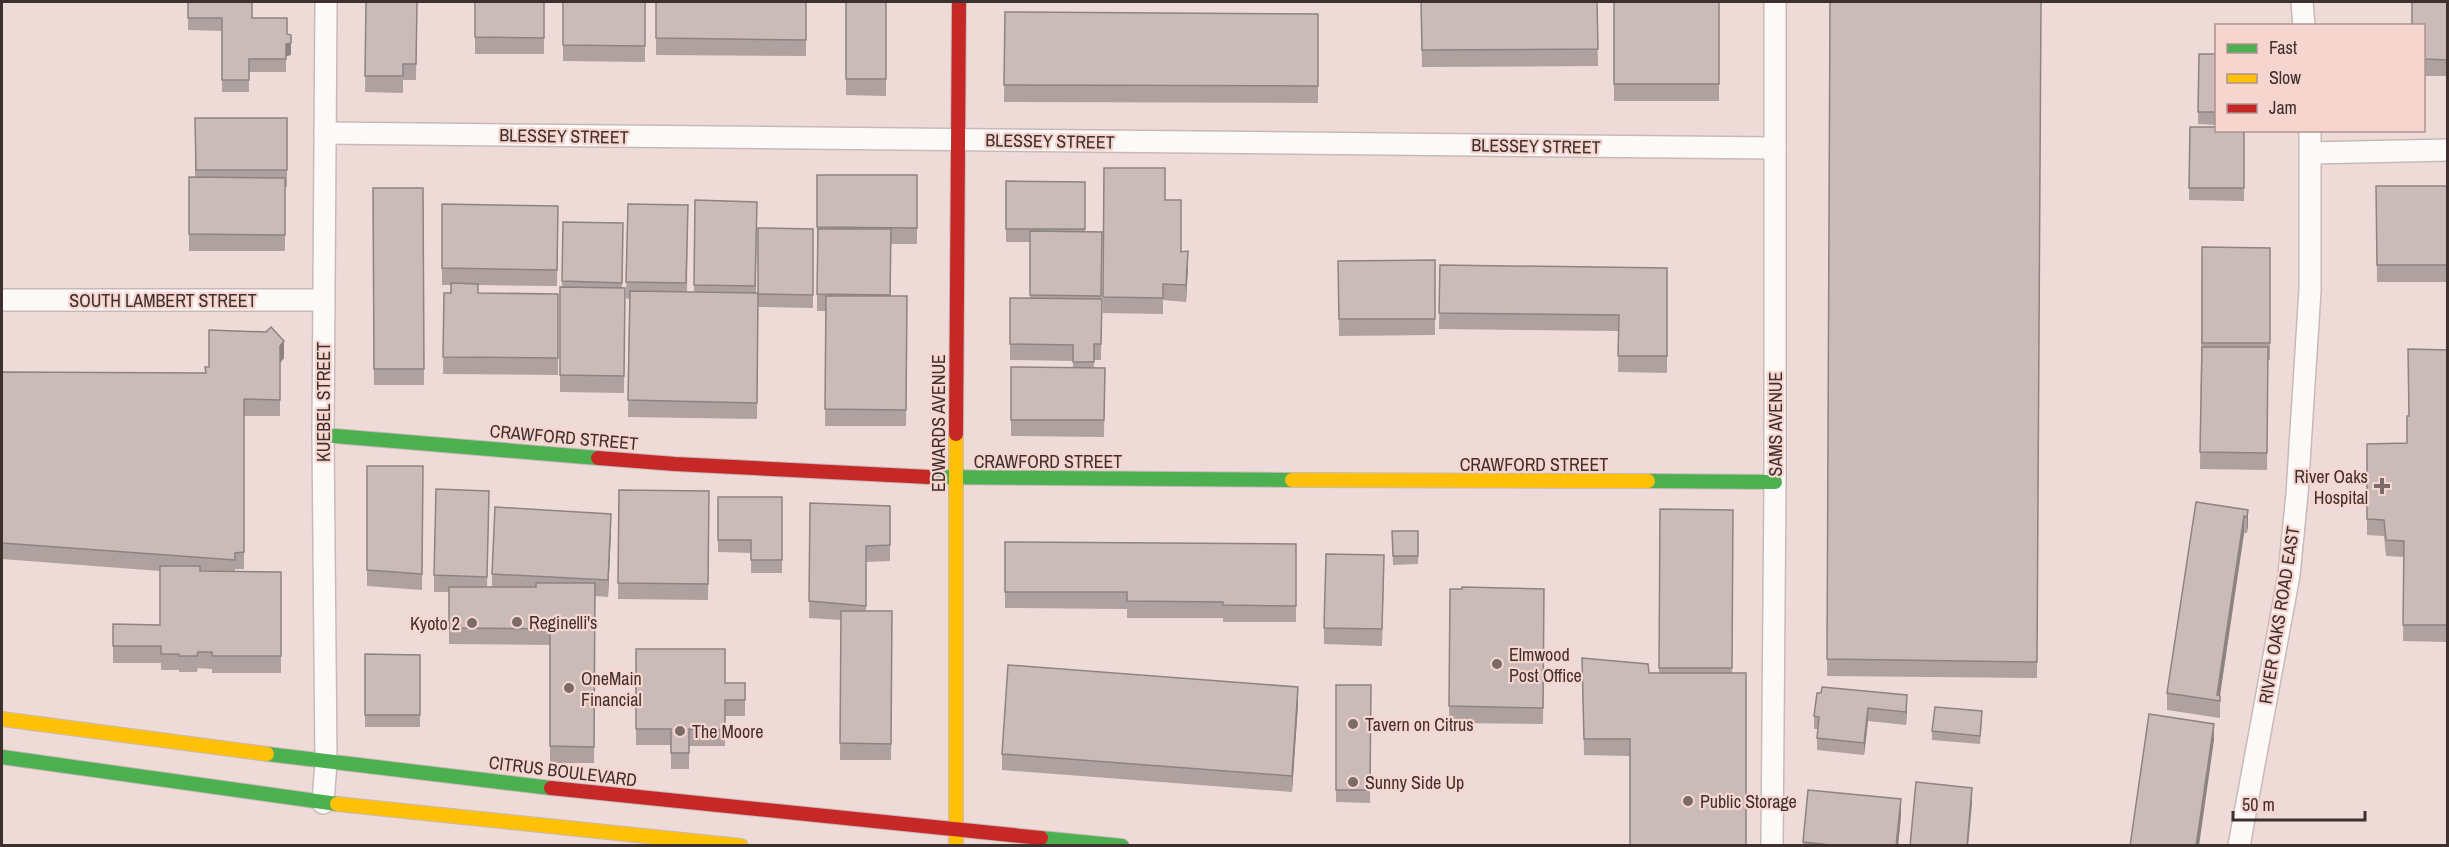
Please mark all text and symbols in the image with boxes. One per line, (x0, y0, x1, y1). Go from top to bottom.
legend (2215, 24, 2425, 132)
text: Fast (2269, 35, 2297, 60)
text: Slow (2269, 65, 2301, 90)
text: Jam (2269, 95, 2297, 120)
street label: BLESSEY STREET (499, 122, 629, 150)
street label: BLESSEY STREET (985, 127, 1115, 155)
street label: BLESSEY STREET (1471, 132, 1601, 160)
street label: SOUTH LAMBERT STREET (69, 288, 257, 313)
street label: KUEBEL STREET (311, 342, 336, 462)
street label: EDWARDS AVENUE (926, 354, 951, 492)
street label: SAMS AVENUE (1763, 372, 1788, 476)
street label: CRAWFORD STREET (489, 418, 639, 456)
street label: CRAWFORD STREET (974, 449, 1122, 474)
street label: CRAWFORD STREET (1460, 452, 1608, 477)
place label: River Oaks Hospital (2294, 464, 2368, 510)
marker: River Oaks Hospital (2373, 477, 2391, 495)
street label: RIVER OAKS ROAD EAST (2253, 524, 2305, 706)
place label: Reginelli's (529, 610, 597, 635)
place label: Kyoto 2 (410, 611, 460, 636)
marker: Reginelli's (510, 615, 524, 629)
marker: Kyoto 2 (465, 616, 479, 630)
place label: Elmwood Post Office (1509, 642, 1582, 688)
marker: Elmwood Post Office (1490, 657, 1504, 671)
place label: OneMain Financial (581, 666, 642, 712)
marker: OneMain Financial (562, 681, 576, 695)
place label: Tavern on Citrus (1365, 712, 1474, 737)
marker: Tavern on Citrus (1346, 717, 1360, 731)
place label: The Moore (692, 719, 763, 744)
marker: The Moore (673, 724, 687, 738)
street label: CITRUS BOULEVARD (488, 750, 638, 792)
place label: Sunny Side Up (1365, 770, 1464, 795)
marker: Sunny Side Up (1346, 775, 1360, 789)
scale bar (2233, 784, 2365, 822)
place label: Public Storage (1700, 789, 1797, 814)
text: 50 m (2242, 792, 2275, 817)
marker: Public Storage (1681, 794, 1695, 808)

